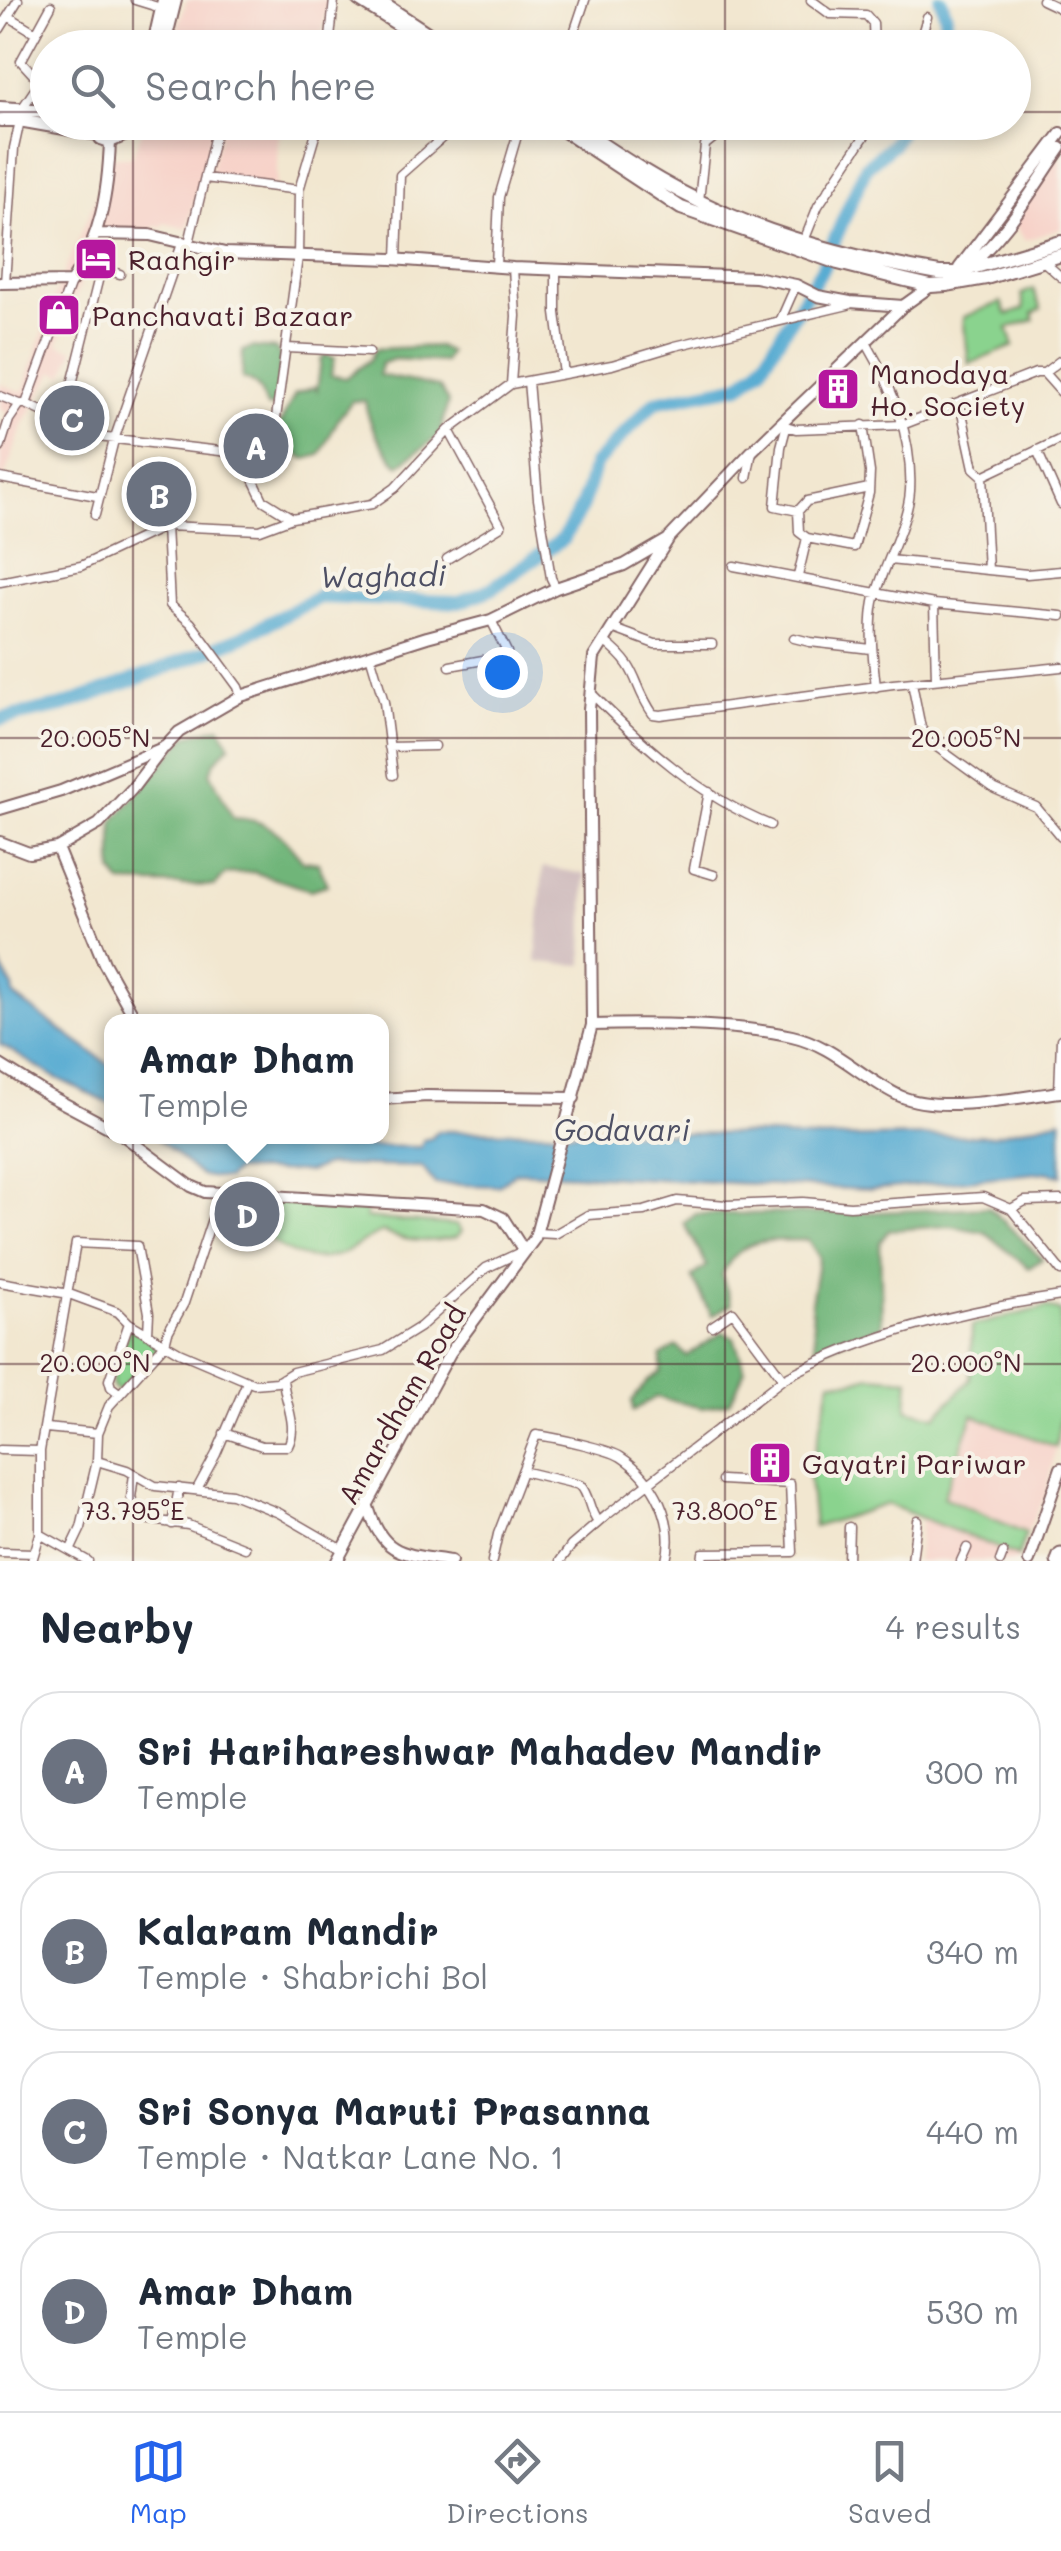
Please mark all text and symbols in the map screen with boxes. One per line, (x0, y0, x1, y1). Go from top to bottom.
search box (30, 30, 1031, 140)
icon: search (65, 58, 120, 113)
text: Search here (145, 60, 376, 110)
hotel icon: Raahgir (73, 236, 119, 282)
place label: Raahgir (128, 241, 236, 277)
shop icon: Panchavati Bazaar (36, 292, 82, 338)
place label: Panchavati Bazaar (92, 297, 353, 333)
place label: Manodaya Ho. Society (870, 355, 1026, 423)
building icon: Manodaya Ho. Society (815, 366, 861, 412)
pin: C (40, 380, 104, 456)
pin: A (224, 408, 288, 484)
pin: B (126, 456, 192, 532)
water label: Waghadi (320, 554, 447, 596)
your location (477, 647, 528, 698)
text: 20.005°N (40, 721, 150, 753)
text: 20.005°N (911, 721, 1021, 753)
popup (104, 1014, 389, 1144)
text: Amar Dham (138, 1033, 355, 1083)
text: Temple (138, 1083, 249, 1125)
water label: Godavari (554, 1109, 691, 1149)
pin: D (214, 1176, 280, 1252)
street label: Amardham Road (329, 1297, 473, 1511)
text: 20.000°N (39, 1346, 151, 1378)
text: 20.000°N (910, 1346, 1022, 1378)
building icon: Gayatri Pariwar (747, 1440, 793, 1486)
place label: Gayatri Pariwar (802, 1445, 1027, 1481)
text: 73.795°E (81, 1494, 185, 1526)
text: 73.800°E (672, 1494, 778, 1526)
text: Nearby (40, 1599, 194, 1654)
text: 4 results (885, 1605, 1021, 1647)
text: Sri Harihareshwar Mahadev Mandir (137, 1725, 822, 1775)
text: A (63, 1750, 86, 1792)
text: 300 m (925, 1750, 1019, 1792)
text: Temple (137, 1775, 248, 1817)
text: Kalaram Mandir (137, 1905, 439, 1955)
text: B (64, 1930, 85, 1972)
text: 340 m (926, 1930, 1019, 1972)
text: Temple · Shabrichi Bol (137, 1955, 488, 1997)
text: Sri Sonya Maruti Prasanna (137, 2085, 651, 2135)
text: C (63, 2110, 86, 2152)
text: 440 m (926, 2110, 1019, 2152)
text: Temple · Natkar Lane No. 1 (137, 2135, 564, 2177)
text: Amar Dham (137, 2265, 353, 2315)
text: D (63, 2290, 86, 2332)
text: 530 m (926, 2290, 1019, 2332)
text: Temple (137, 2315, 248, 2357)
tab: Map (130, 2434, 187, 2530)
tab: Directions (446, 2434, 589, 2530)
tab: Saved (848, 2434, 931, 2530)

